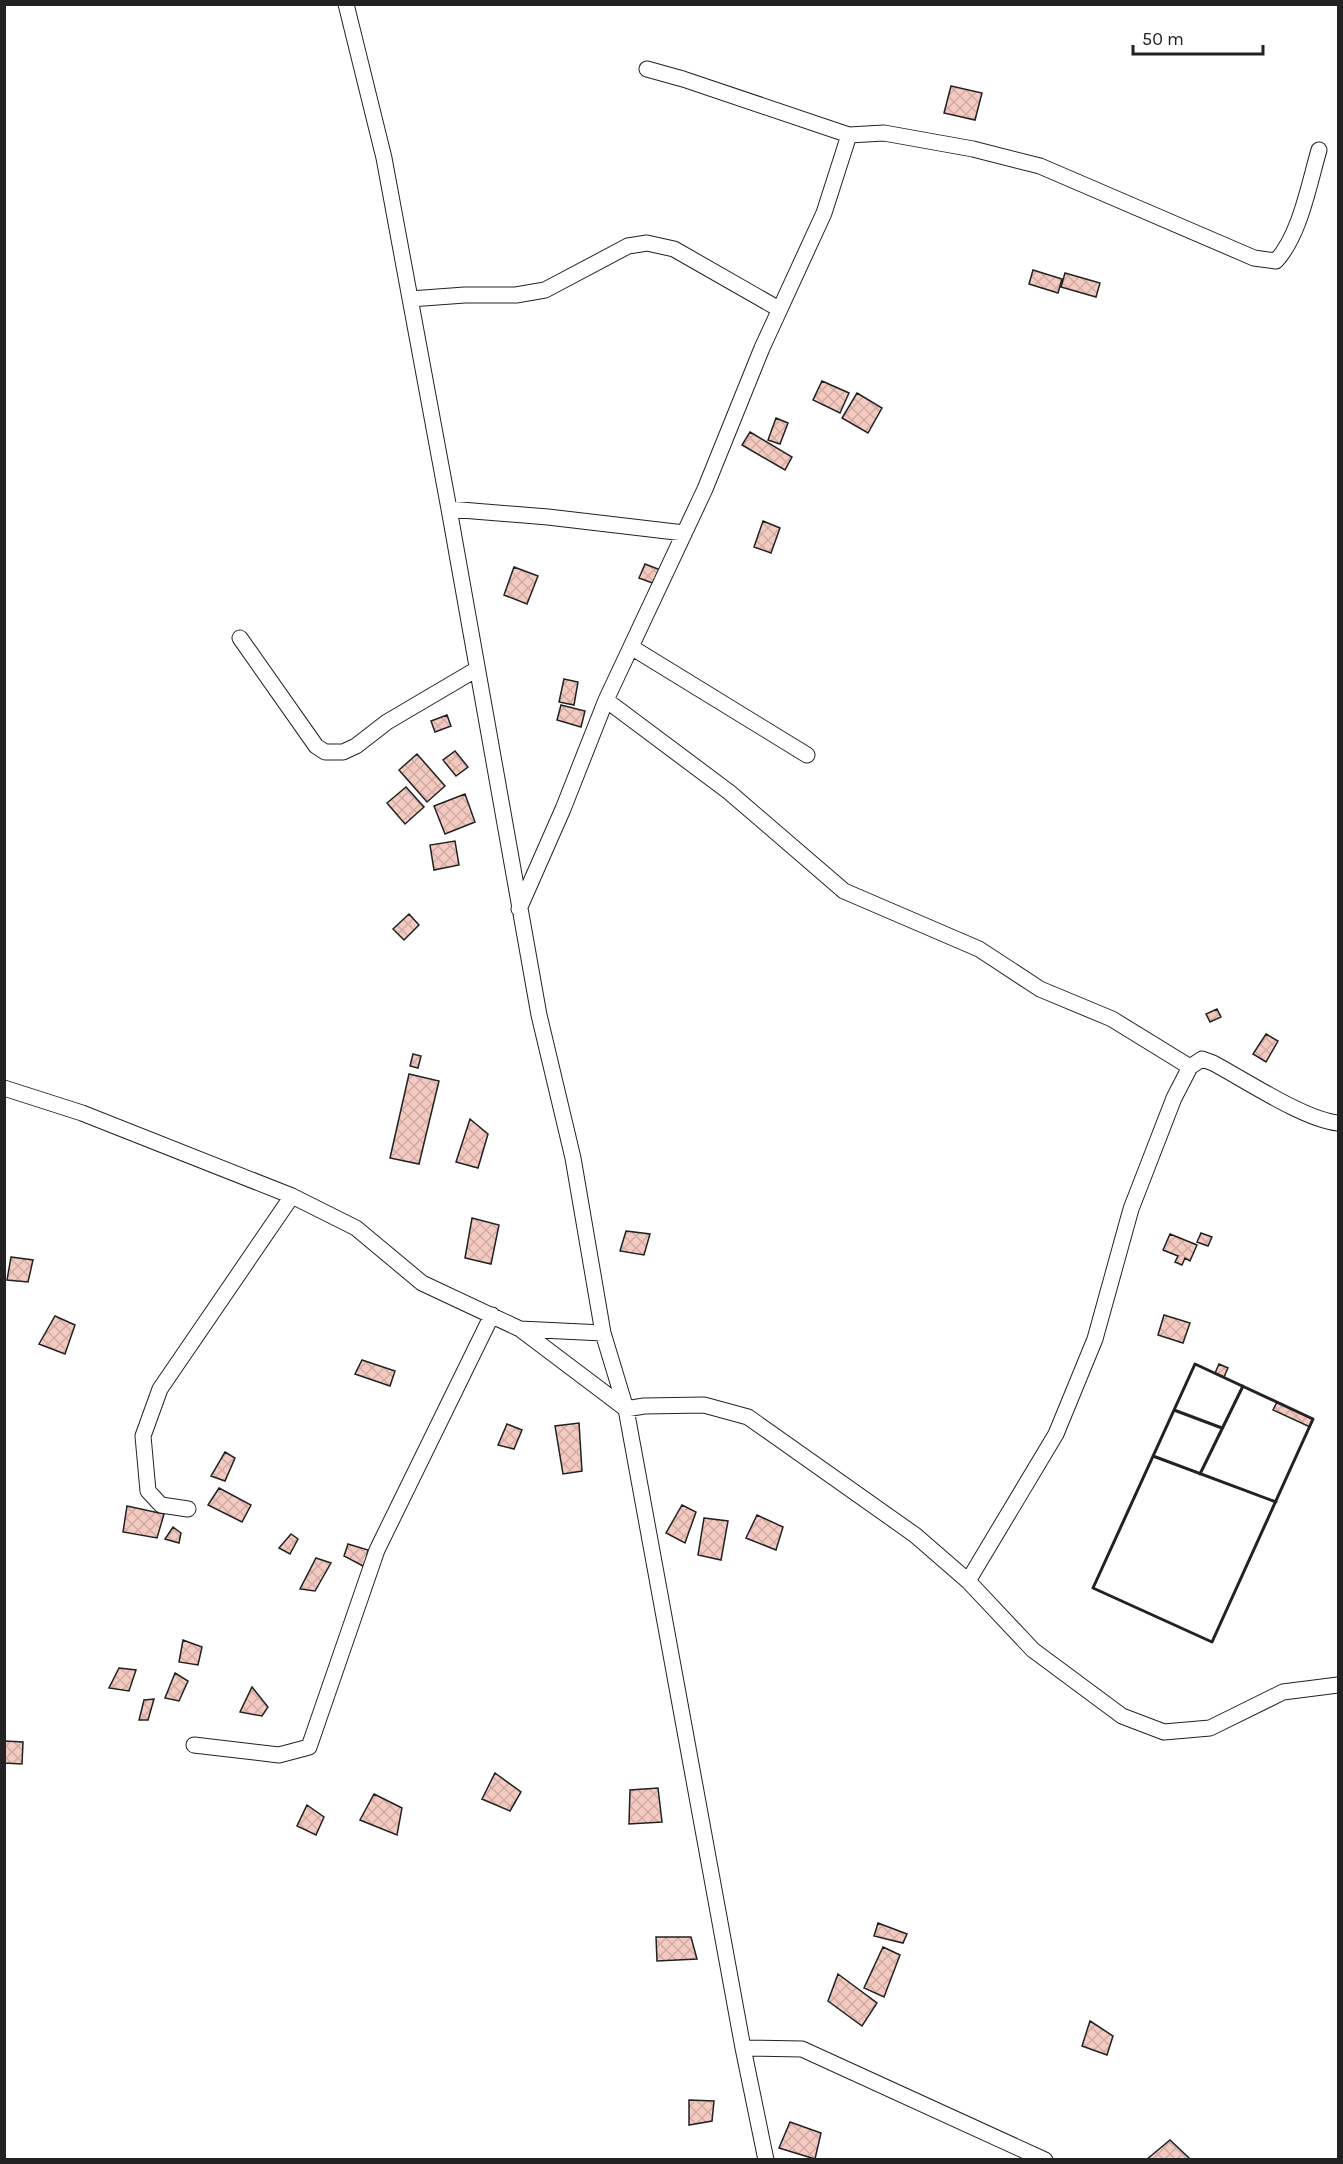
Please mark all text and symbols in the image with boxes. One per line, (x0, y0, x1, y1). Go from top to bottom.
scale bar (1133, 18, 1264, 56)
text: 50 m (1142, 28, 1184, 50)

